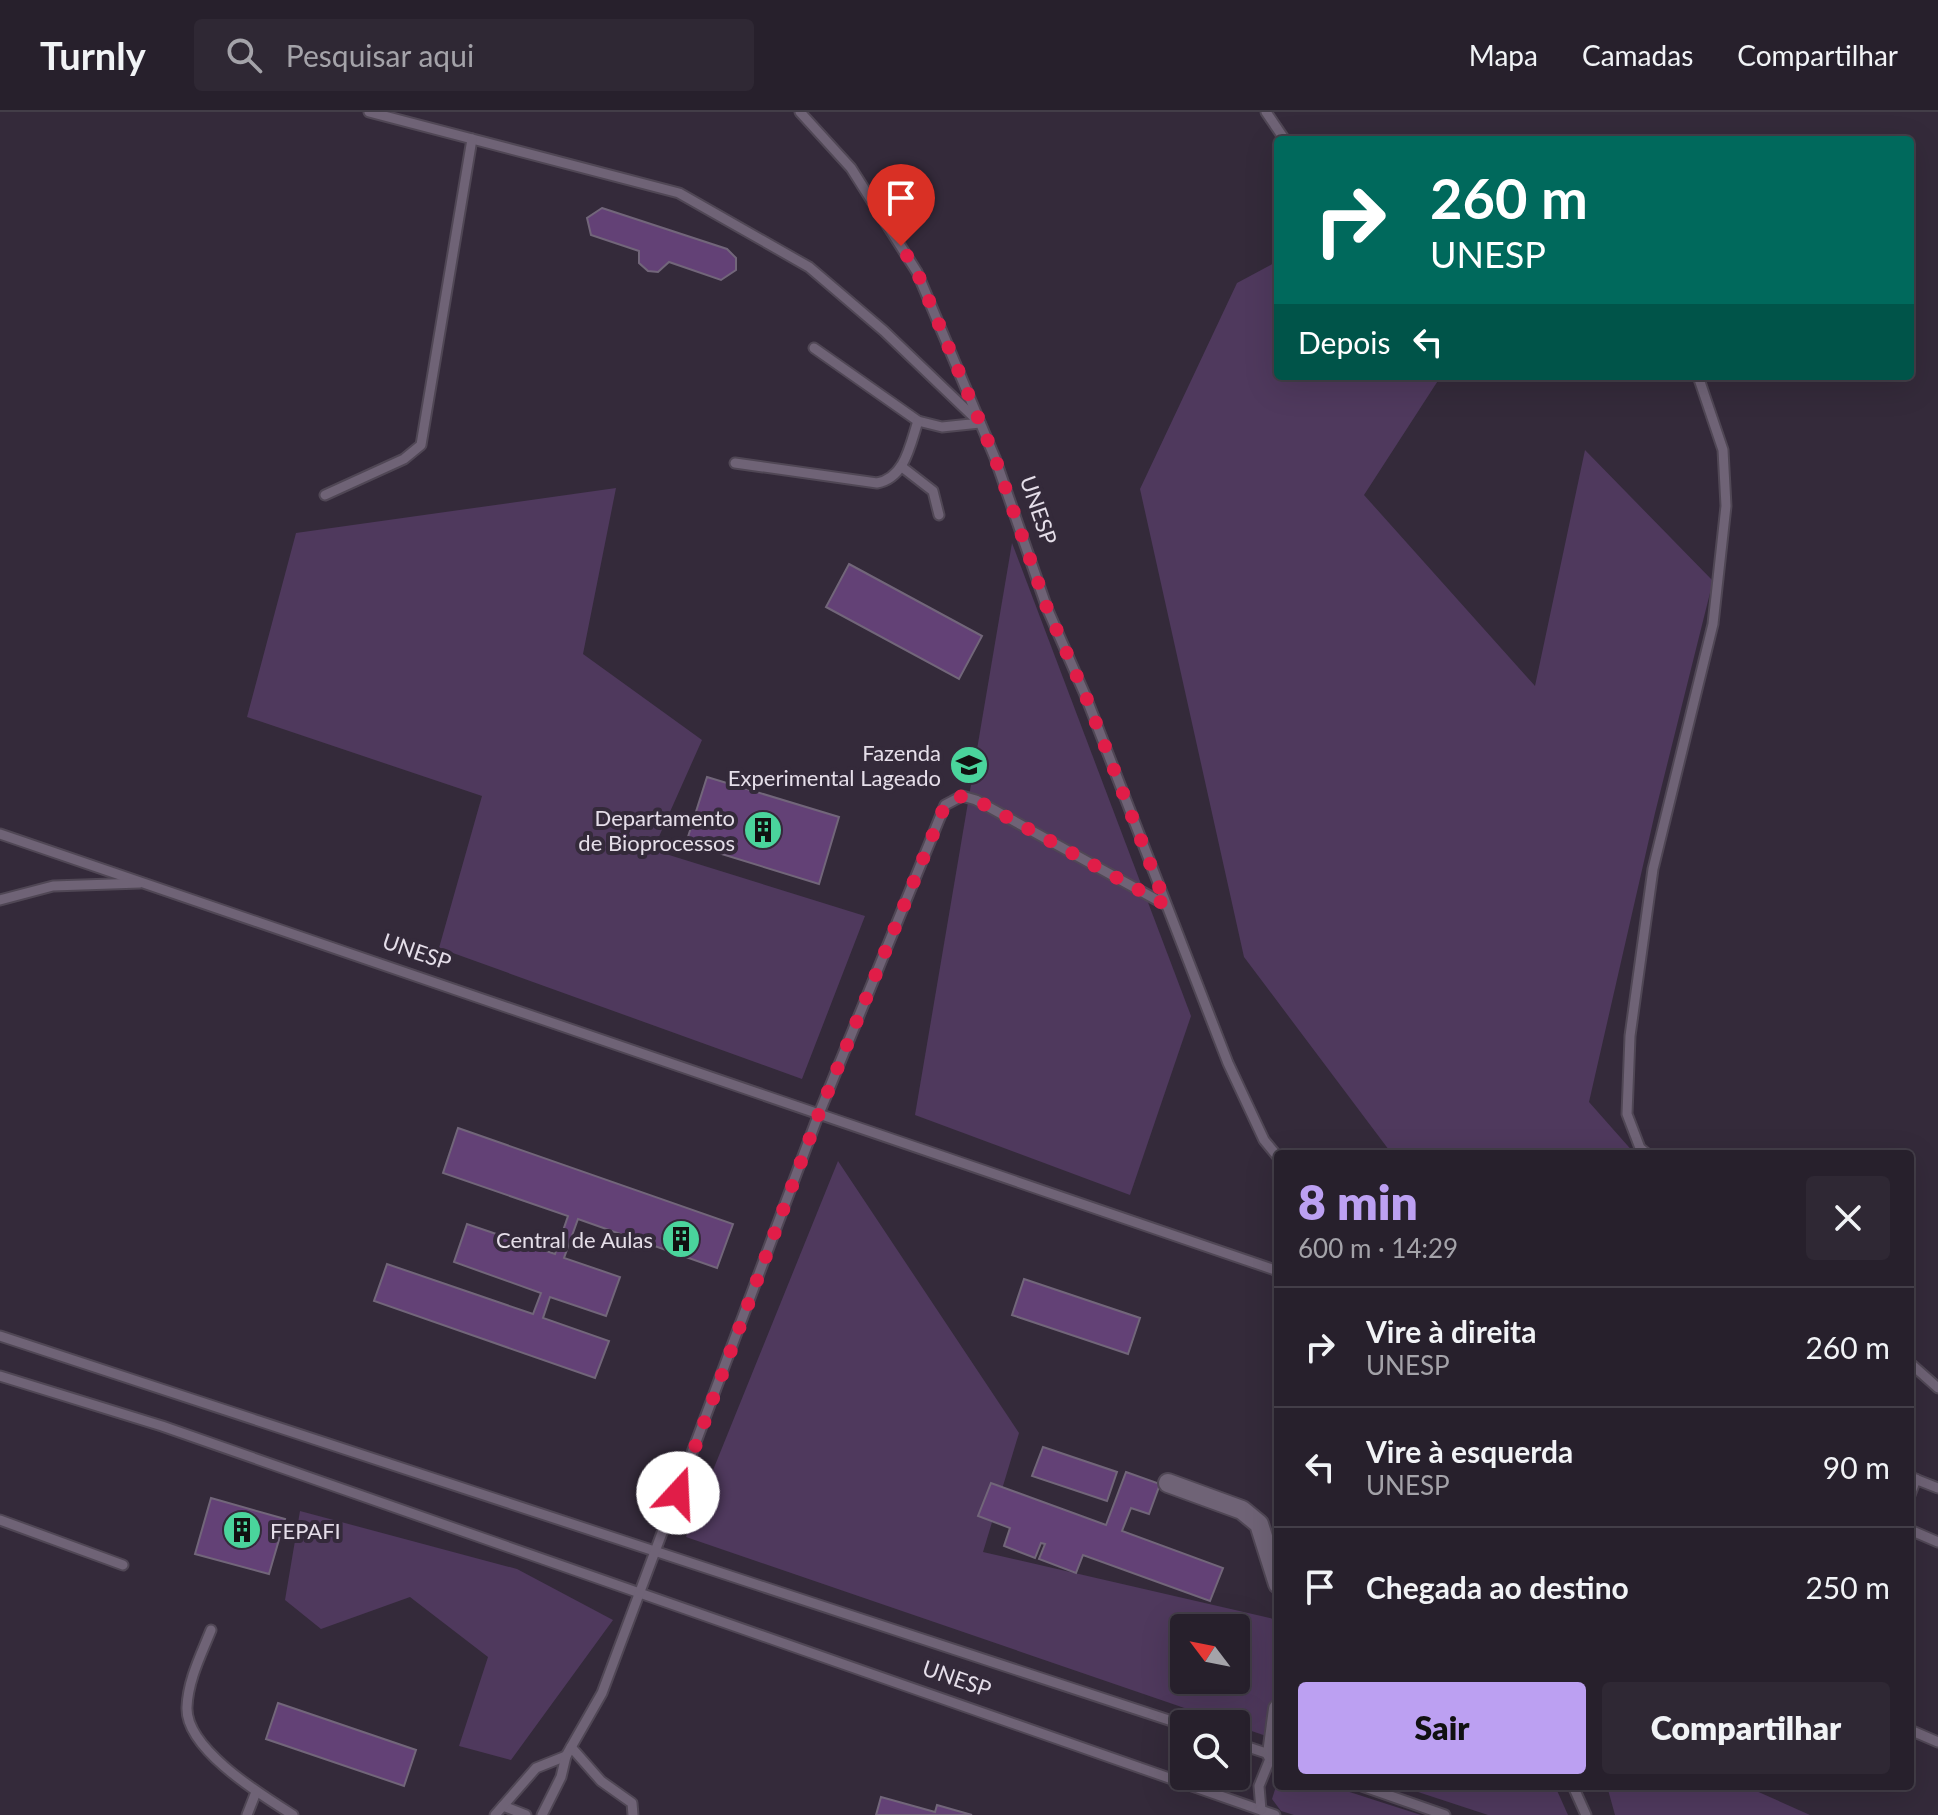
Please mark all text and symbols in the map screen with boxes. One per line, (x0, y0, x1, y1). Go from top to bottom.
search box (194, 19, 754, 91)
text: Turnly (40, 32, 146, 78)
icon: search (222, 33, 266, 77)
text: Pesquisar aqui (286, 37, 474, 73)
text: Mapa (1469, 38, 1538, 72)
text: Camadas (1582, 38, 1693, 72)
text: Compartilhar (1737, 38, 1898, 72)
pin (867, 164, 935, 246)
text: 260 m (1430, 164, 1588, 231)
icon: right (1298, 168, 1402, 272)
icon: arrive (879, 176, 923, 220)
text: UNESP (1430, 232, 1546, 276)
icon: left (1406, 320, 1450, 364)
text: Depois (1298, 324, 1390, 360)
street label: UNESP (1015, 472, 1063, 548)
place label: Fazenda Experimental Lageado (728, 739, 941, 791)
school or university icon: Fazenda Experimental Lageado (948, 744, 990, 786)
place label: Departamento de Bioprocessos (578, 804, 735, 856)
building icon: Departamento de Bioprocessos (742, 809, 784, 851)
street label: UNESP (379, 927, 455, 975)
text: 8 min (1298, 1173, 1418, 1230)
button: close (1806, 1176, 1890, 1260)
building icon: Central de Aulas (660, 1218, 702, 1260)
place label: Central de Aulas (496, 1226, 653, 1253)
text: 600 m · 14:29 (1298, 1232, 1458, 1264)
text: Vire à direita (1366, 1313, 1536, 1349)
icon: right (1298, 1325, 1342, 1369)
text: 260 m (1805, 1329, 1890, 1365)
text: UNESP (1366, 1349, 1450, 1381)
text: Vire à esquerda (1366, 1433, 1573, 1469)
icon: left (1298, 1445, 1342, 1489)
text: 90 m (1823, 1449, 1890, 1485)
position arrow (636, 1451, 720, 1535)
text: UNESP (1366, 1469, 1450, 1501)
building icon: FEPAFI (221, 1509, 263, 1551)
place label: FEPAFI (270, 1517, 341, 1544)
icon: arrive (1298, 1565, 1342, 1609)
text: Chegada ao destino (1366, 1569, 1629, 1605)
text: 250 m (1805, 1569, 1890, 1605)
north arrow (1170, 1614, 1250, 1694)
map controls (1170, 1614, 1250, 1790)
street label: UNESP (919, 1654, 995, 1702)
button: Sair (1298, 1682, 1586, 1774)
button: Compartilhar (1602, 1682, 1890, 1774)
button: search (1170, 1710, 1250, 1790)

